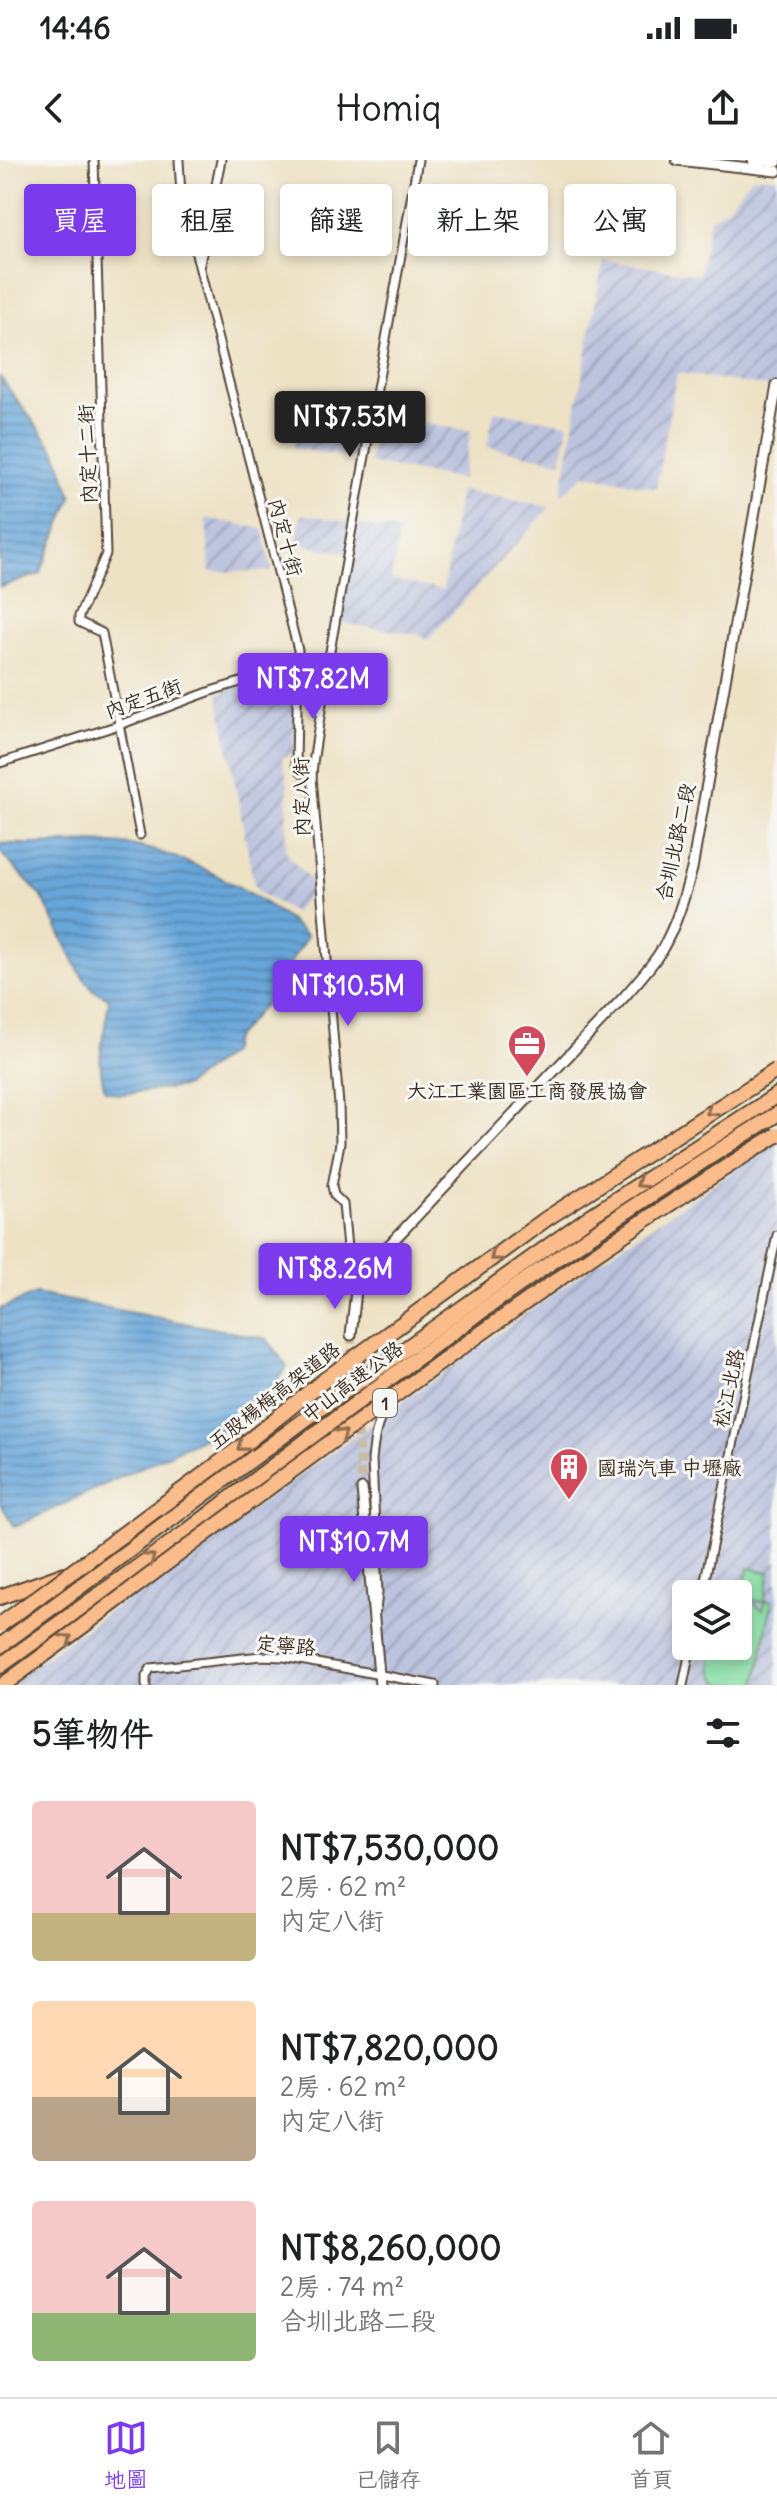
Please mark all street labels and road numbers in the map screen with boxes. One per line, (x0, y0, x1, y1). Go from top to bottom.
street label: 內定十二街 (73, 404, 101, 504)
street label: 內定十街 (264, 495, 308, 579)
street label: 內定五街 (101, 673, 185, 723)
street label: 內定八街 (288, 757, 314, 837)
street label: 合圳北路二段 (650, 781, 700, 903)
street label: 中山高速公路 (297, 1334, 408, 1427)
street label: 五股楊梅高架道路 (203, 1335, 346, 1454)
street label: 松江北路 (707, 1345, 749, 1430)
road number: 1 (373, 1389, 397, 1417)
street label: 定寧路 (255, 1630, 318, 1660)

